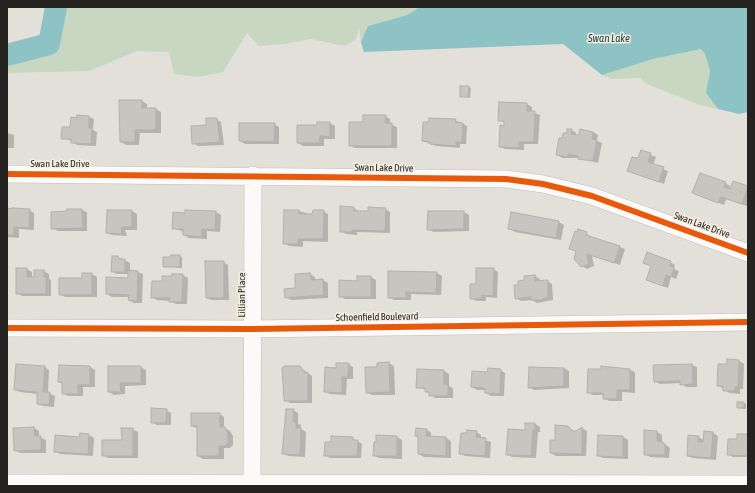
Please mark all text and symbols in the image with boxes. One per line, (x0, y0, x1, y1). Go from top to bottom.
water label: Swan Lake (588, 32, 630, 46)
street label: Swan Lake Drive (31, 158, 89, 170)
street label: Swan Lake Drive (354, 161, 414, 175)
street label: Swan Lake Drive (672, 209, 732, 241)
street label: Lillian Place (236, 272, 248, 318)
street label: Schoenfield Boulevard (336, 310, 418, 324)

